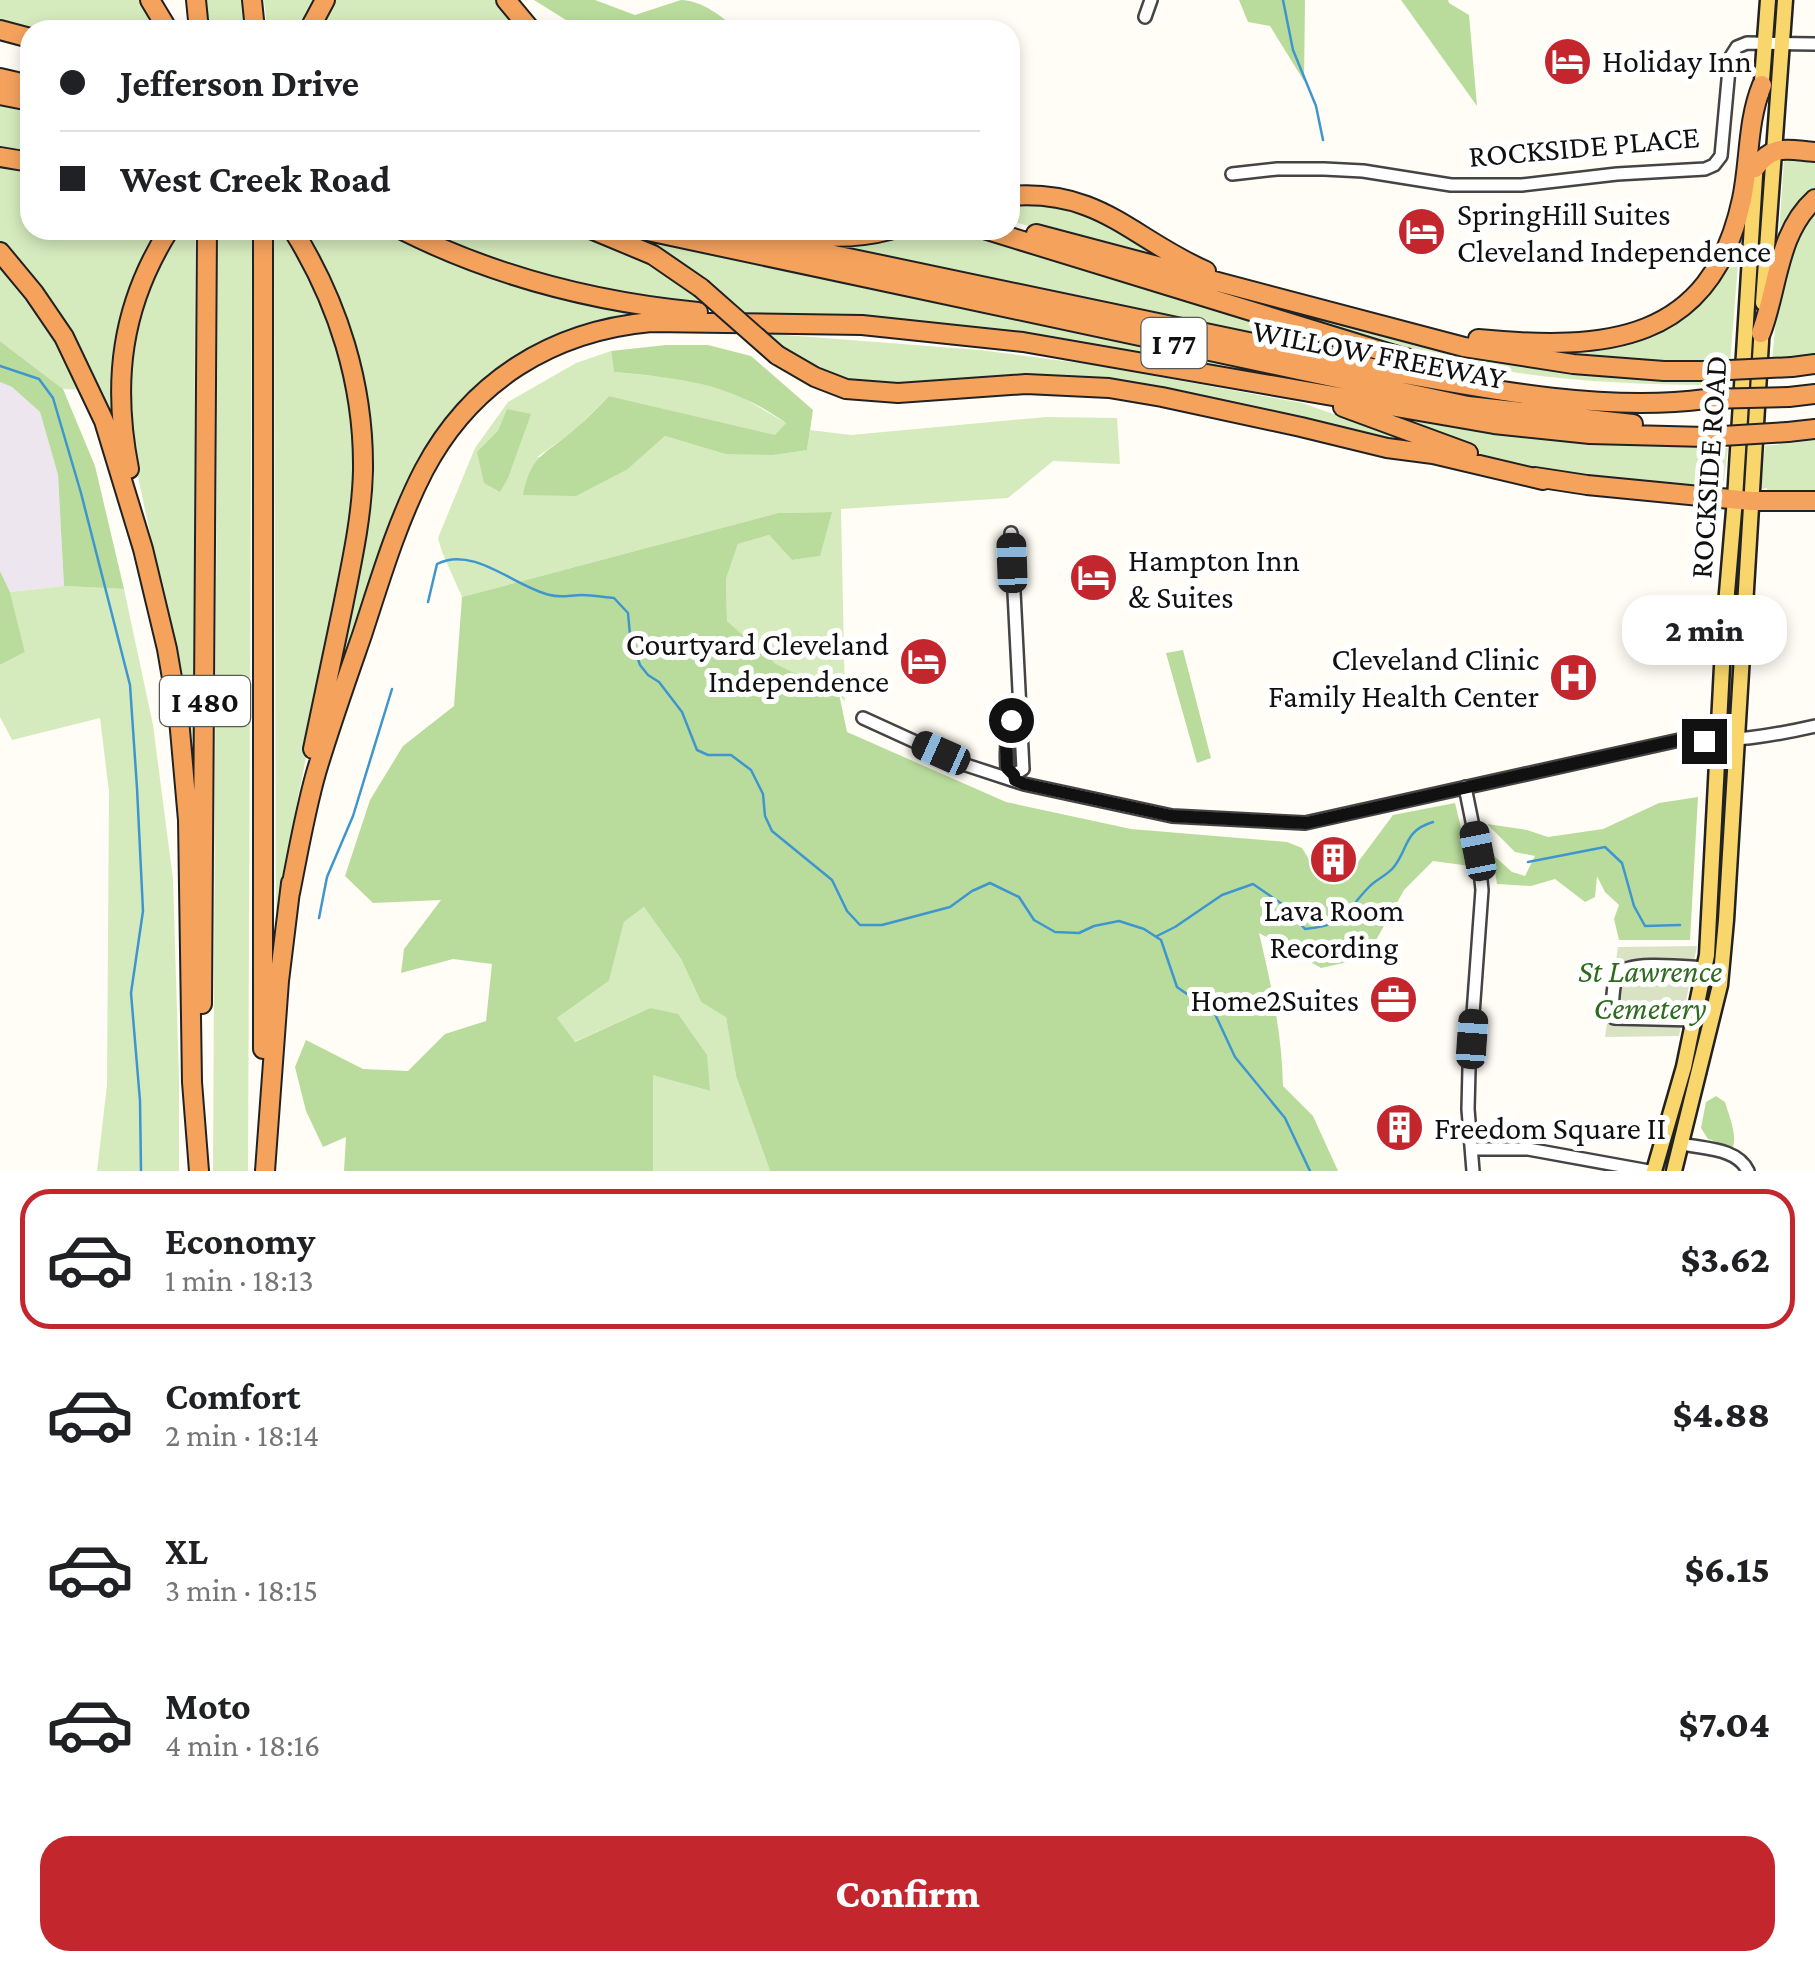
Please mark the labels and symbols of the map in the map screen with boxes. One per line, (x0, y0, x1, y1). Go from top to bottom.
hotel icon: Holiday Inn (1541, 35, 1593, 87)
place label: Holiday Inn (1602, 43, 1752, 79)
street label: ROCKSIDE PLACE (1467, 118, 1701, 174)
place label: SpringHill Suites Cleveland Independence (1457, 196, 1771, 269)
hotel icon: SpringHill Suites Cleveland Independence (1396, 206, 1448, 258)
street label: WILLOW FREEWAY (1249, 312, 1509, 396)
road number: I 77 (1142, 318, 1206, 368)
street label: ROCKSIDE ROAD (1682, 354, 1734, 580)
car (996, 532, 1028, 594)
place label: Hampton Inn & Suites (1128, 542, 1300, 615)
hotel icon: Hampton Inn & Suites (1067, 552, 1119, 604)
callout: 2 min (1622, 596, 1786, 666)
place label: Courtyard Cleveland Independence (626, 626, 889, 699)
hotel icon: Courtyard Cleveland Independence (898, 636, 950, 688)
place label: Cleveland Clinic Family Health Center (1268, 641, 1540, 714)
hospital icon: Cleveland Clinic Family Health Center (1548, 651, 1600, 703)
road number: I 480 (160, 676, 250, 726)
route start (989, 698, 1034, 743)
route end (1682, 719, 1727, 764)
car (907, 727, 975, 779)
car (1458, 819, 1498, 883)
building icon: Lava Room Recording (1308, 834, 1360, 886)
place label: Lava Room Recording (1264, 892, 1404, 965)
park label: St Lawrence Cemetery (1578, 953, 1722, 1026)
office icon: Home2Suites (1368, 974, 1420, 1026)
place label: Home2Suites (1190, 982, 1359, 1018)
car (1455, 1008, 1489, 1070)
building icon: Freedom Square II (1373, 1102, 1425, 1154)
place label: Freedom Square II (1434, 1110, 1666, 1146)

